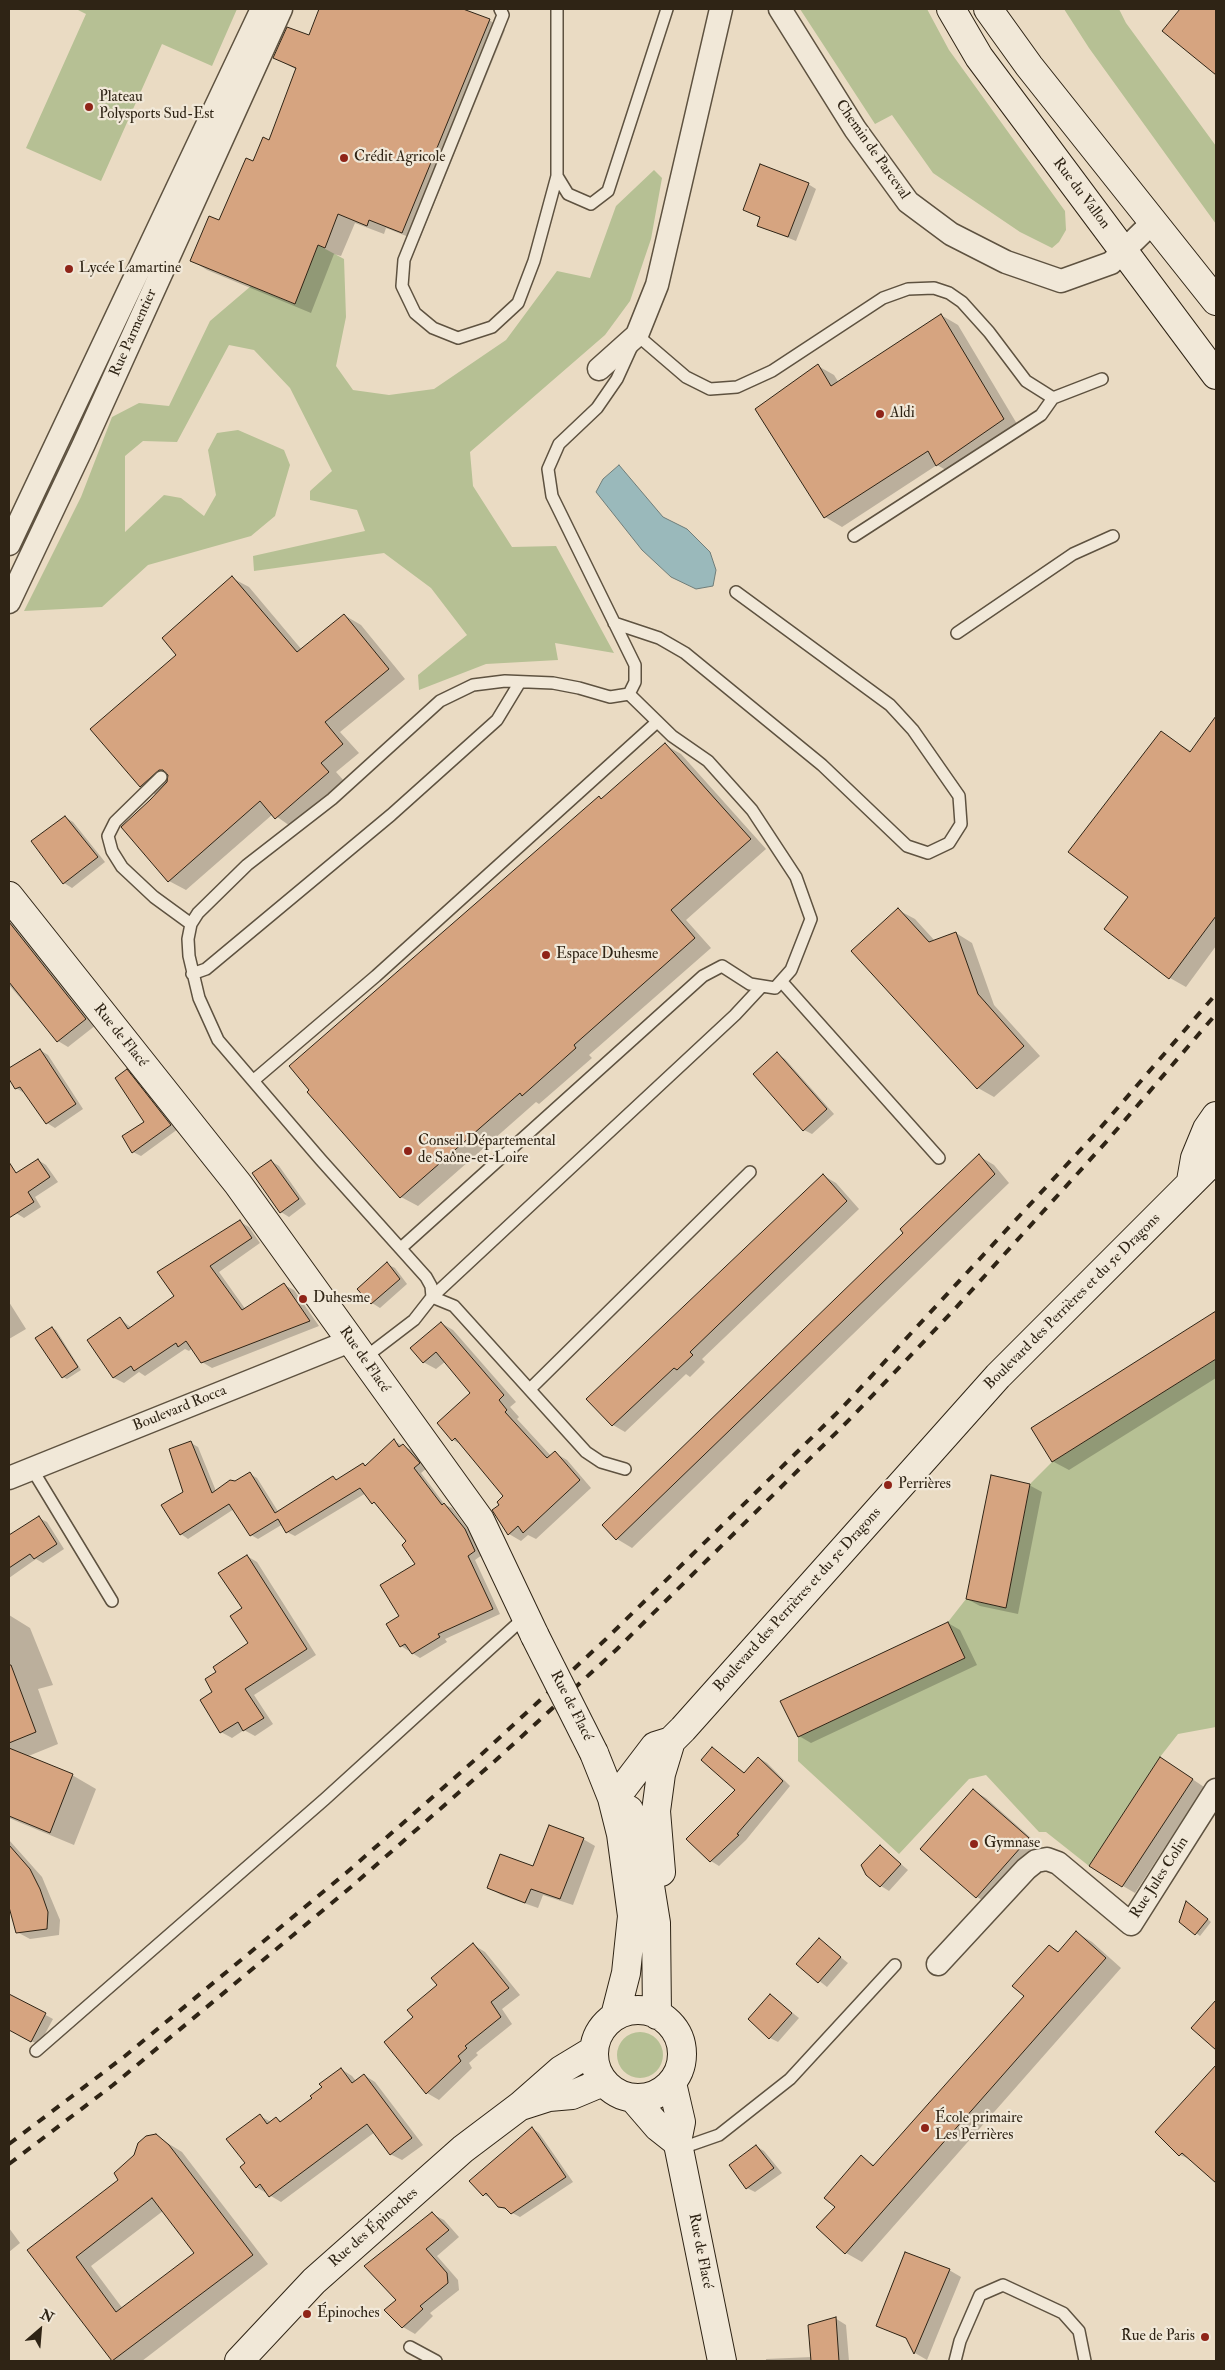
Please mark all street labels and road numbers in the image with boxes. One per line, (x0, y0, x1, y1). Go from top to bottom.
street label: Chemin de Parceval (831, 97, 913, 203)
street label: Rue du Vallon (1048, 155, 1114, 233)
street label: Rue Parmentier (107, 286, 161, 380)
street label: Rue de Flacé (89, 1001, 151, 1071)
street label: Boulevard des Perrières et du 5e Dragons (981, 1210, 1165, 1394)
street label: Rue de Flacé (335, 1324, 393, 1396)
street label: Boulevard Rocca (131, 1382, 229, 1436)
street label: Boulevard des Perrières et du 5e Dragons (710, 1504, 886, 1696)
street label: Rue de Flacé (546, 1668, 596, 1744)
street label: Rue Jules Colin (1127, 1834, 1193, 1922)
street label: Rue des Épinoches (326, 2184, 422, 2272)
street label: Rue de Flacé (684, 2212, 716, 2290)

